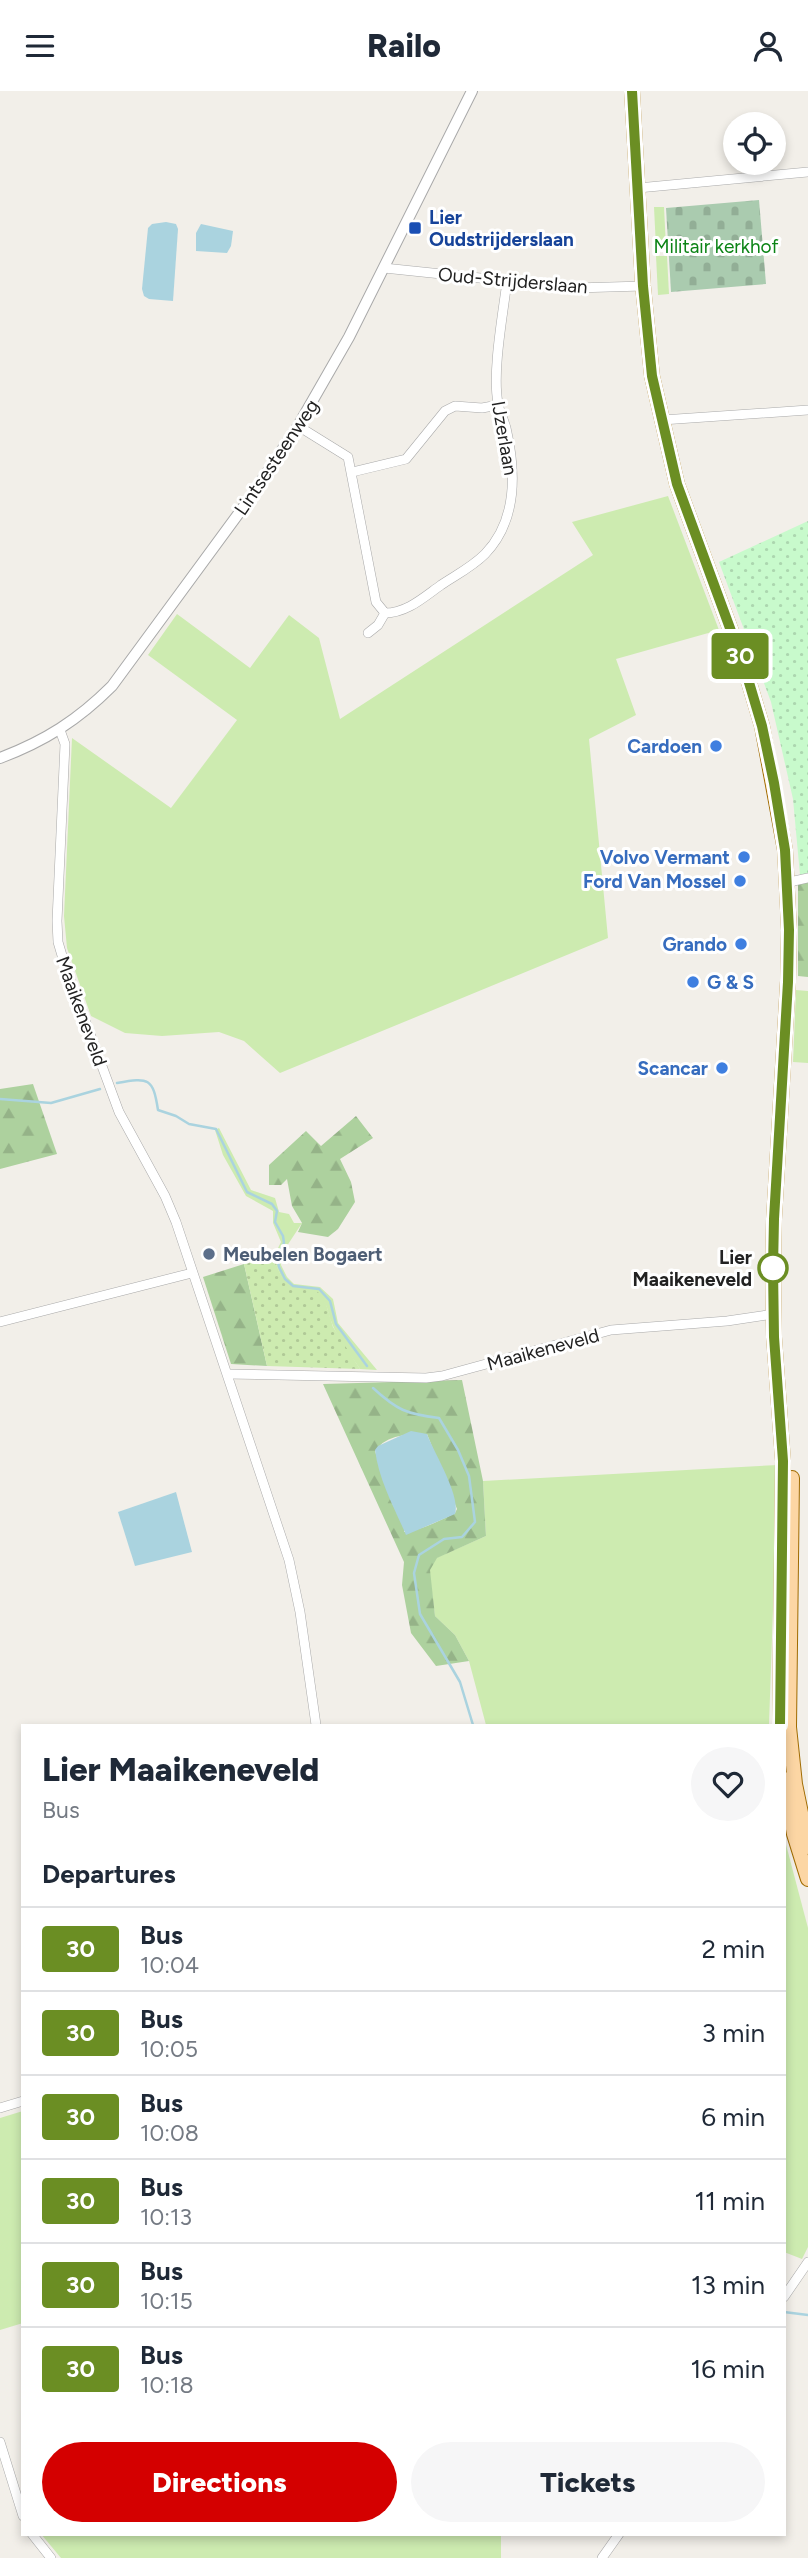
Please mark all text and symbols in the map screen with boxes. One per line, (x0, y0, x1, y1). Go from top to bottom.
icon: menu (21, 27, 59, 65)
text: Railo (367, 27, 441, 65)
icon: person (749, 27, 787, 65)
map controls (723, 112, 786, 175)
button: locate (723, 112, 786, 175)
place label: Lier Oudstrijderslaan (429, 206, 574, 251)
marker: Lier Oudstrijderslaan (407, 220, 423, 236)
park label: Militair kerkhof (653, 235, 779, 258)
street label: Oud-Strijderslaan (437, 262, 589, 298)
street label: Lintsesteenweg (229, 395, 324, 520)
street label: IJzerlaan (487, 399, 522, 477)
line badge: 30 (708, 633, 772, 679)
text: 30 (726, 641, 754, 670)
place label: Cardoen (627, 735, 702, 758)
marker: Cardoen (708, 738, 724, 754)
place label: Volvo Vermant (600, 846, 730, 869)
marker: Volvo Vermant (736, 849, 752, 865)
place label: Ford Van Mossel (583, 870, 726, 893)
marker: Ford Van Mossel (732, 873, 748, 889)
place label: Grando (662, 933, 727, 956)
marker: Grando (733, 936, 749, 952)
street label: Maaikeneveld (51, 953, 112, 1069)
place label: G & S (707, 971, 754, 994)
marker: G & S (685, 974, 701, 990)
place label: Scancar (637, 1057, 708, 1080)
marker: Scancar (714, 1060, 730, 1076)
place label: Meubelen Bogaert (223, 1243, 383, 1266)
marker: Meubelen Bogaert (201, 1246, 217, 1262)
place label: Lier Maaikeneveld (633, 1246, 752, 1291)
marker: Lier Maaikeneveld (758, 1253, 788, 1283)
street label: Maaikeneveld (484, 1323, 602, 1376)
button: heart (691, 1747, 765, 1821)
text: Lier Maaikeneveld (42, 1750, 319, 1789)
text: Bus (42, 1796, 80, 1824)
text: Departures (42, 1858, 176, 1890)
text: Bus (140, 1919, 183, 1951)
text: 2 min (701, 1933, 765, 1965)
text: 30 (66, 1934, 95, 1963)
text: 10:04 (140, 1951, 199, 1979)
text: Bus (140, 2003, 183, 2035)
text: 3 min (702, 2017, 765, 2049)
text: 30 (66, 2018, 95, 2047)
text: 10:05 (140, 2035, 198, 2063)
text: Bus (140, 2087, 183, 2119)
text: 6 min (701, 2101, 765, 2133)
text: 30 (66, 2102, 95, 2131)
text: 10:08 (140, 2119, 199, 2147)
text: Bus (140, 2171, 183, 2203)
text: 11 min (694, 2185, 765, 2217)
text: 30 (66, 2186, 95, 2215)
text: 10:13 (140, 2203, 192, 2231)
text: Bus (140, 2255, 183, 2287)
text: 13 min (691, 2269, 765, 2301)
text: 30 (66, 2270, 95, 2299)
text: 10:15 (140, 2287, 193, 2315)
text: Bus (140, 2339, 183, 2371)
text: 16 min (690, 2353, 765, 2385)
text: 30 (66, 2354, 95, 2383)
text: 10:18 (140, 2371, 194, 2399)
button: Directions (42, 2442, 397, 2522)
button: Tickets (411, 2442, 765, 2522)

